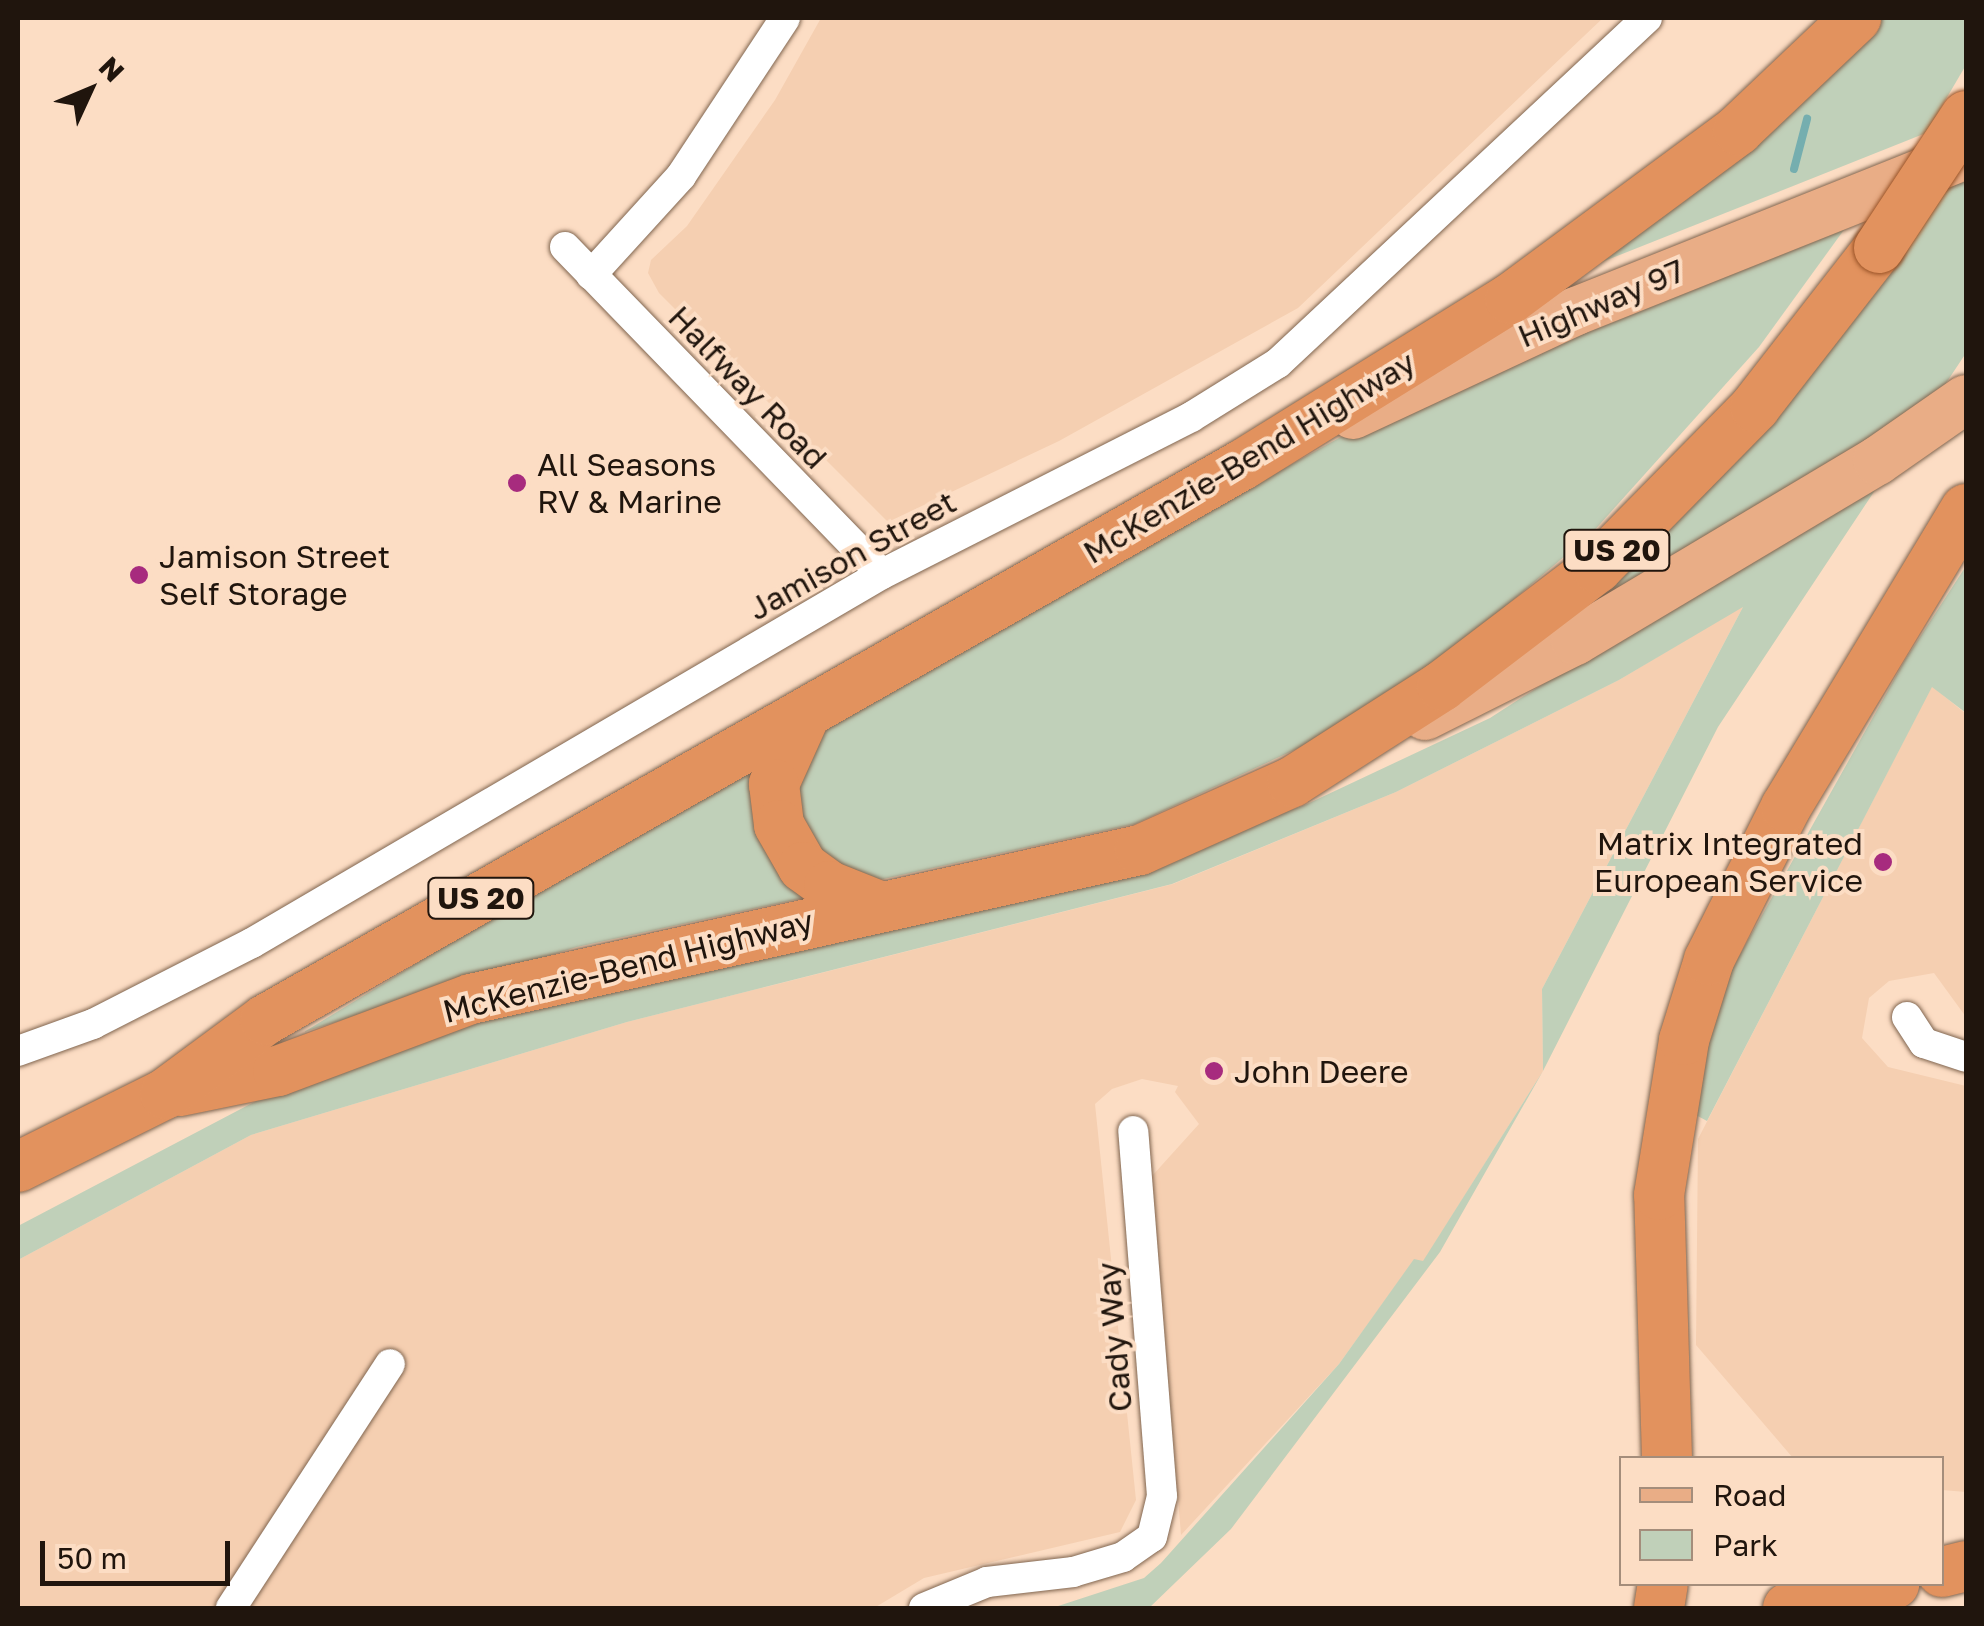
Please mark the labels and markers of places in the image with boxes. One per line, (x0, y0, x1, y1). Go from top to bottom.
place label: All Seasons RV & Marine (537, 446, 722, 521)
marker: All Seasons RV & Marine (506, 472, 528, 494)
place label: Jamison Street Self Storage (159, 538, 390, 613)
marker: Jamison Street Self Storage (128, 564, 150, 586)
place label: Matrix Integrated European Service (1594, 825, 1863, 900)
marker: Matrix Integrated European Service (1872, 851, 1894, 873)
place label: John Deere (1234, 1052, 1409, 1090)
marker: John Deere (1203, 1060, 1225, 1082)

